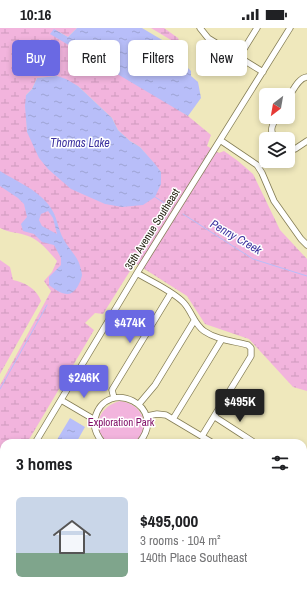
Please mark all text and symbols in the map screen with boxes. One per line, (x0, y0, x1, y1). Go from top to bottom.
text: 10:16 (20, 4, 51, 25)
chip: Buy (12, 40, 60, 76)
chip: Rent (68, 40, 120, 76)
chip: Filters (128, 40, 188, 76)
chip: New (196, 40, 247, 76)
north arrow (259, 88, 295, 124)
map controls (259, 88, 295, 168)
button: layers (259, 132, 295, 168)
water label: Thomas Lake (50, 135, 110, 151)
street label: 35th Avenue Southeast (121, 185, 183, 272)
water label: Penny Creek (207, 216, 266, 259)
pin: $474K (102, 310, 158, 344)
text: $474K (114, 314, 146, 331)
pin: $246K (56, 365, 112, 399)
text: $246K (68, 369, 100, 386)
pin: $495K (212, 389, 268, 423)
text: $495K (224, 393, 256, 410)
park label: Exploration Park (88, 415, 155, 429)
text: 3 homes (16, 452, 73, 475)
icon: filters (269, 452, 291, 474)
text: $495,000 (140, 509, 198, 532)
icon: home (48, 513, 96, 561)
text: 3 rooms · 104 m² (140, 532, 221, 549)
text: 140th Place Southeast (140, 549, 247, 566)

